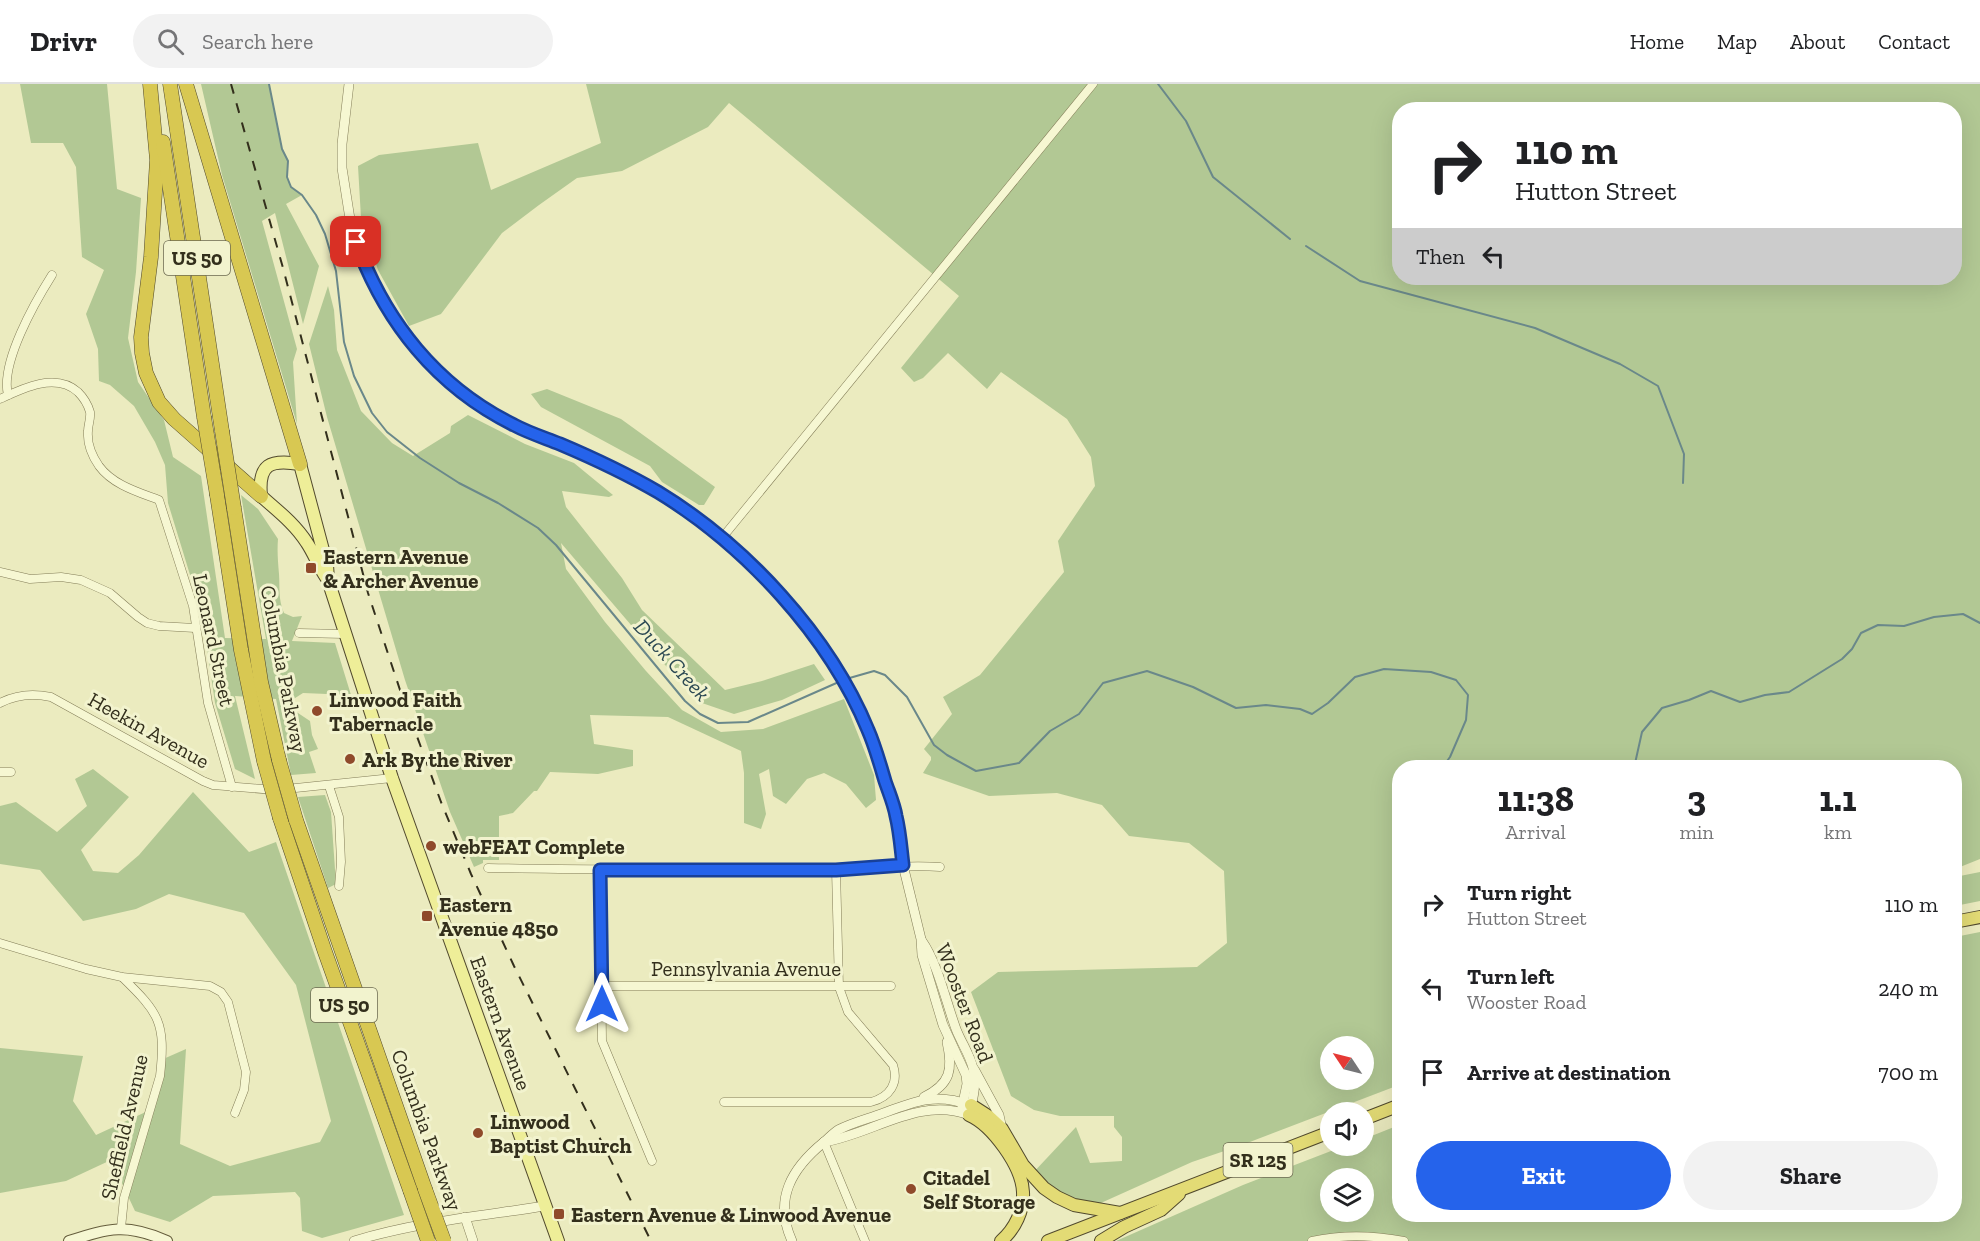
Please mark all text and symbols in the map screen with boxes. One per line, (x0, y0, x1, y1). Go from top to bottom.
search box (133, 14, 553, 68)
text: Drivr (30, 25, 97, 58)
icon: search (154, 25, 187, 58)
text: Search here (202, 28, 313, 55)
text: Home (1630, 29, 1684, 54)
text: Map (1717, 29, 1757, 54)
text: About (1790, 29, 1845, 54)
text: Contact (1878, 29, 1950, 54)
text: 110 m (1515, 124, 1618, 175)
icon: right (1416, 126, 1494, 204)
text: Hutton Street (1515, 175, 1677, 207)
pin (330, 216, 381, 267)
icon: arrive (339, 225, 372, 258)
icon: left (1477, 240, 1510, 273)
road number: US 50 (164, 241, 230, 275)
text: Then (1416, 243, 1465, 270)
place label: Eastern Avenue & Archer Avenue (323, 544, 478, 593)
marker: Eastern Avenue & Archer Avenue (304, 561, 318, 575)
street label: Leonard Street (188, 572, 240, 709)
street label: Columbia Parkway (256, 583, 313, 755)
water label: Duck Creek (628, 613, 716, 707)
street label: Heekin Avenue (84, 686, 214, 774)
place label: Linwood Faith Tabernacle (329, 687, 462, 736)
marker: Linwood Faith Tabernacle (310, 704, 324, 718)
place label: Ark By the River (362, 747, 513, 772)
marker: Ark By the River (343, 752, 357, 766)
text: 11:38 (1497, 777, 1574, 820)
text: 3 (1687, 777, 1706, 820)
text: 1.1 (1819, 777, 1857, 820)
text: Arrival (1506, 820, 1566, 844)
text: min (1679, 820, 1714, 844)
text: km (1824, 820, 1852, 844)
place label: webFEAT Complete (443, 834, 625, 859)
marker: webFEAT Complete (424, 839, 438, 853)
text: Turn right (1467, 879, 1571, 906)
icon: right (1416, 888, 1449, 921)
text: 110 m (1884, 891, 1938, 918)
place label: Eastern Avenue 4850 (439, 892, 558, 941)
text: Hutton Street (1467, 906, 1587, 930)
marker: Eastern Avenue 4850 (420, 909, 434, 923)
street label: Wooster Road (931, 940, 999, 1066)
street label: Eastern Avenue (465, 953, 537, 1094)
street label: Pennsylvania Avenue (651, 956, 841, 981)
text: Turn left (1467, 963, 1554, 990)
position arrow (570, 972, 634, 1036)
icon: left (1416, 972, 1449, 1005)
text: 240 m (1878, 975, 1938, 1002)
road number: US 50 (311, 988, 377, 1022)
text: Wooster Road (1467, 990, 1586, 1014)
north arrow (1320, 1036, 1374, 1090)
map controls (1320, 1036, 1374, 1222)
street label: Columbia Parkway (386, 1046, 468, 1214)
street label: Sheffield Avenue (95, 1052, 153, 1202)
icon: arrive (1416, 1056, 1449, 1089)
text: Arrive at destination (1467, 1059, 1670, 1086)
text: 700 m (1878, 1059, 1938, 1086)
button: sound (1320, 1102, 1374, 1156)
place label: Linwood Baptist Church (490, 1109, 632, 1158)
marker: Linwood Baptist Church (471, 1126, 485, 1140)
button: Exit (1416, 1141, 1671, 1210)
button: Share (1683, 1141, 1938, 1210)
road number: SR 125 (1224, 1143, 1292, 1177)
place label: Citadel Self Storage (923, 1165, 1035, 1214)
button: layers (1320, 1168, 1374, 1222)
marker: Citadel Self Storage (904, 1182, 918, 1196)
place label: Eastern Avenue & Linwood Avenue (571, 1202, 891, 1227)
marker: Eastern Avenue & Linwood Avenue (552, 1207, 566, 1221)

